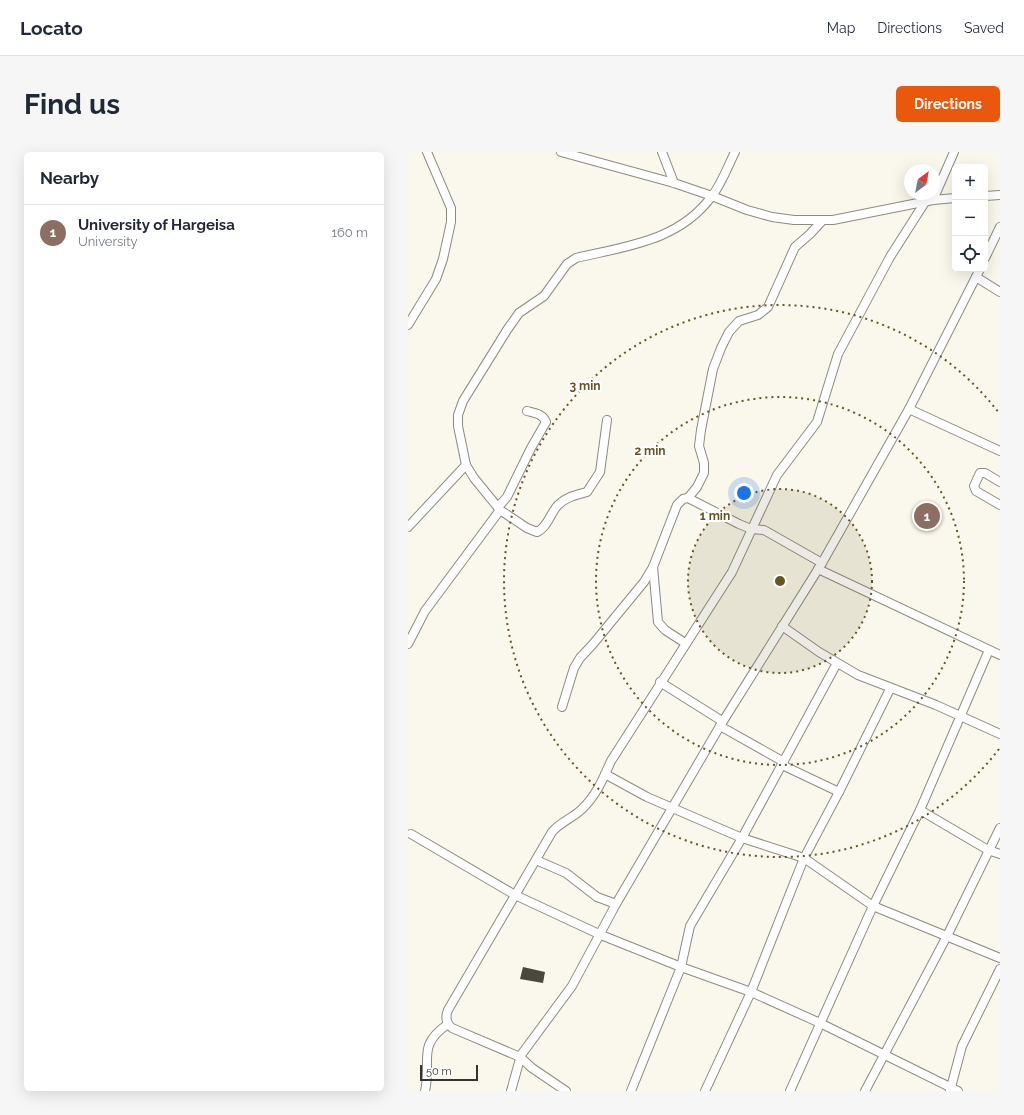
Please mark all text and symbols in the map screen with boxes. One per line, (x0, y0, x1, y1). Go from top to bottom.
text: Locato (20, 17, 83, 39)
text: Map (827, 20, 855, 36)
text: Directions (877, 20, 942, 36)
text: Saved (964, 20, 1004, 36)
button: Directions (896, 86, 1000, 122)
text: Find us (24, 88, 120, 121)
north arrow (904, 164, 940, 200)
map controls (952, 164, 988, 272)
button: + (952, 164, 988, 200)
text: Nearby (40, 168, 99, 188)
button: − (952, 200, 988, 236)
text: University of Hargeisa (78, 216, 235, 234)
text: 1 (50, 225, 56, 240)
text: 160 m (331, 225, 368, 240)
text: University (78, 234, 138, 249)
button: locate (952, 236, 988, 272)
text: 3 min (569, 379, 601, 393)
text: 2 min (634, 444, 666, 458)
your location (734, 483, 754, 503)
pin: 1 (914, 501, 940, 531)
text: 1 min (700, 509, 730, 523)
centre of rings (773, 574, 787, 588)
scale bar (420, 1063, 478, 1082)
text: 50 m (426, 1065, 452, 1078)

